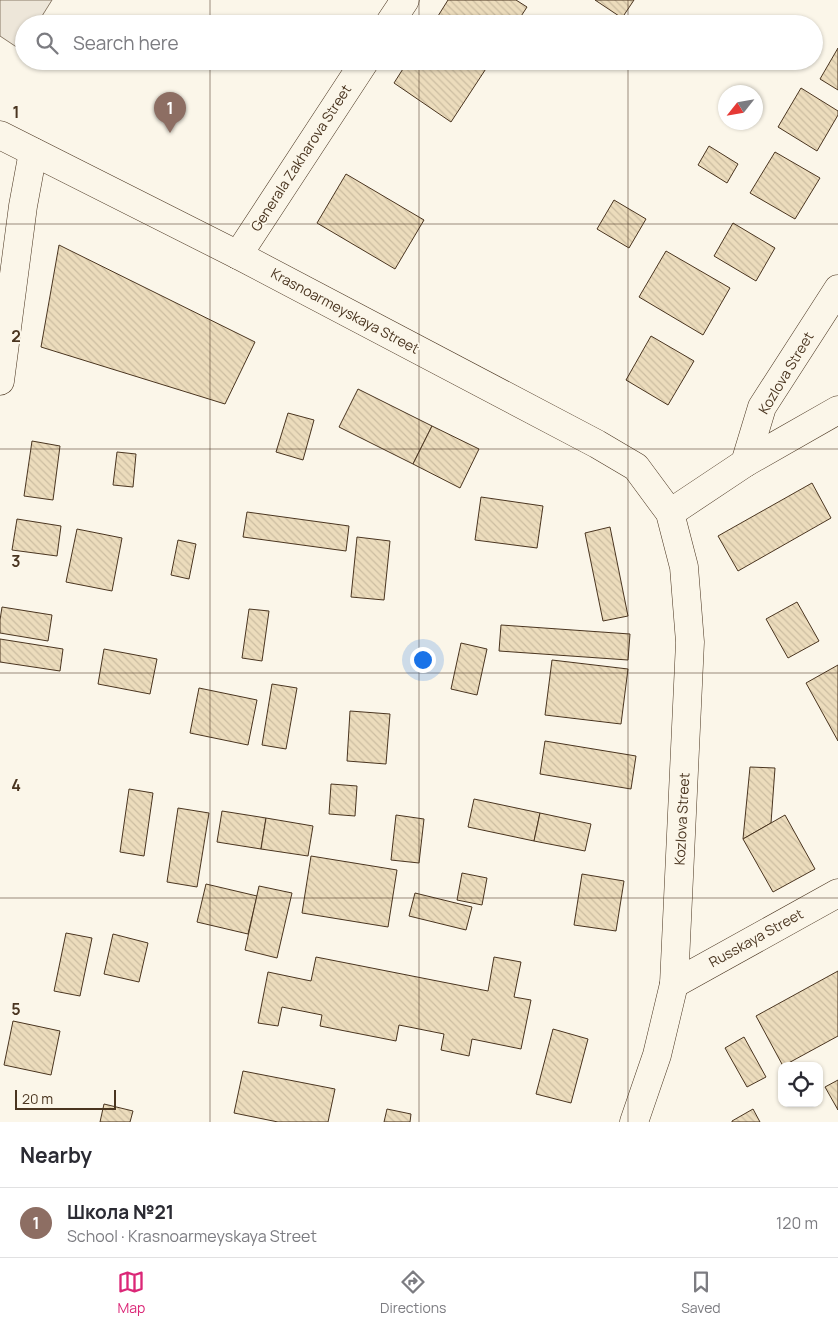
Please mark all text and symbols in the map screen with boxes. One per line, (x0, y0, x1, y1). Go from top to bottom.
search box (15, 15, 823, 70)
icon: search (33, 29, 61, 57)
text: Search here (73, 30, 179, 56)
street label: Generala Zakharova Street (246, 80, 355, 235)
north arrow (718, 85, 763, 130)
pin: 1 (154, 92, 186, 133)
text: 1 (12, 101, 20, 123)
street label: Krasnoarmeyskaya Street (268, 263, 423, 358)
text: 2 (11, 325, 21, 347)
street label: Kozlova Street (754, 328, 818, 417)
text: 3 (11, 550, 21, 572)
your location (410, 647, 436, 673)
street label: Kozlova Street (670, 772, 693, 866)
text: 4 (11, 774, 21, 796)
street label: Russkaya Street (705, 904, 807, 971)
text: 5 (11, 998, 21, 1020)
map controls (778, 1062, 823, 1107)
button: locate (778, 1062, 823, 1107)
scale bar (15, 1087, 116, 1110)
text: 20 m (22, 1089, 53, 1108)
text: Nearby (20, 1141, 92, 1169)
text: Школа №21 (67, 1199, 174, 1225)
text: 1 (32, 1212, 40, 1234)
text: 120 m (776, 1212, 818, 1234)
text: School · Krasnoarmeyskaya Street (67, 1225, 317, 1247)
tab: Map (117, 1268, 145, 1317)
tab: Directions (380, 1268, 446, 1317)
tab: Saved (681, 1268, 721, 1317)

